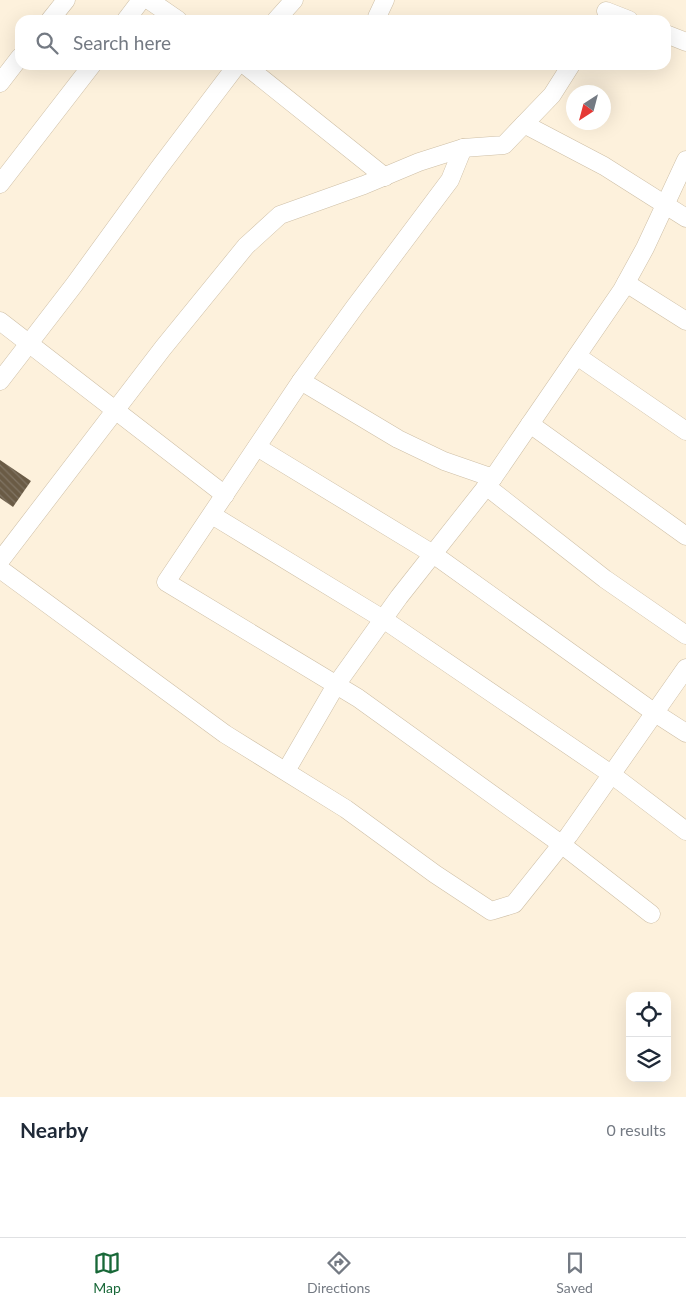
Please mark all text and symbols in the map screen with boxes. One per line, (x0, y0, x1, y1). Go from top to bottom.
search box (15, 15, 671, 70)
icon: search (33, 29, 61, 57)
text: Search here (73, 31, 171, 54)
north arrow (566, 85, 611, 130)
map controls (626, 992, 671, 1082)
button: locate (626, 992, 671, 1037)
button: layers (626, 1037, 671, 1082)
text: Nearby (20, 1117, 88, 1142)
text: 0 results (606, 1120, 666, 1139)
tab: Map (93, 1249, 121, 1296)
tab: Directions (307, 1249, 370, 1296)
tab: Saved (556, 1249, 593, 1296)

